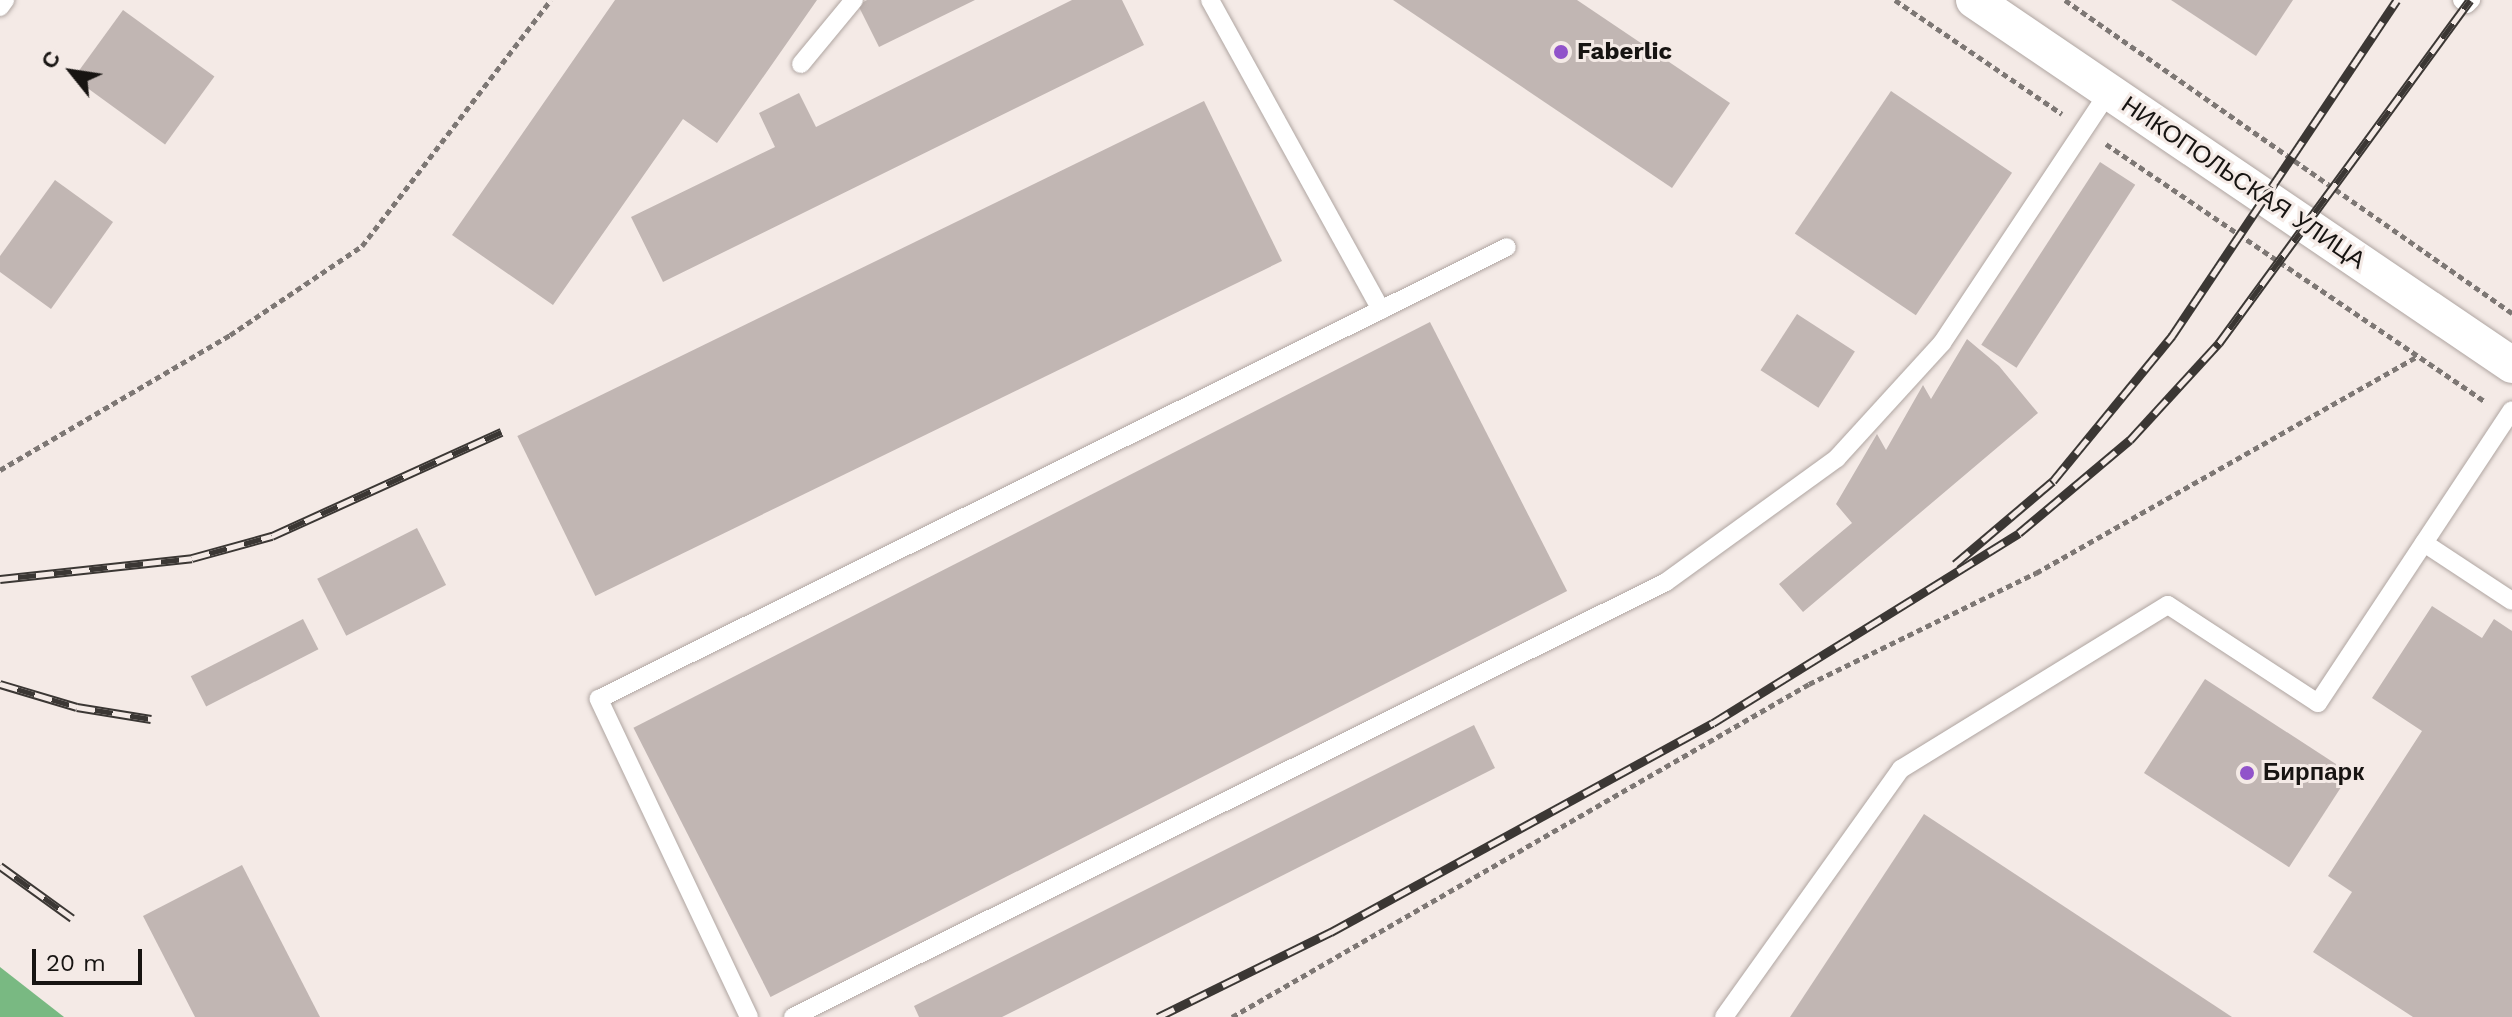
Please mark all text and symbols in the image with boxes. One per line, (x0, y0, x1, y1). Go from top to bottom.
north arrow (32, 32, 112, 112)
place label: Faberlic (1577, 38, 1672, 66)
marker: Faberlic (1552, 43, 1570, 61)
text: С (36, 47, 66, 73)
street label: НИКОПОЛЬСКАЯ УЛИЦА (2116, 91, 2370, 275)
place label: Бирпарк (2263, 759, 2364, 787)
marker: Бирпарк (2238, 764, 2256, 782)
scale bar (36, 933, 146, 983)
text: 20 m (46, 949, 106, 977)

